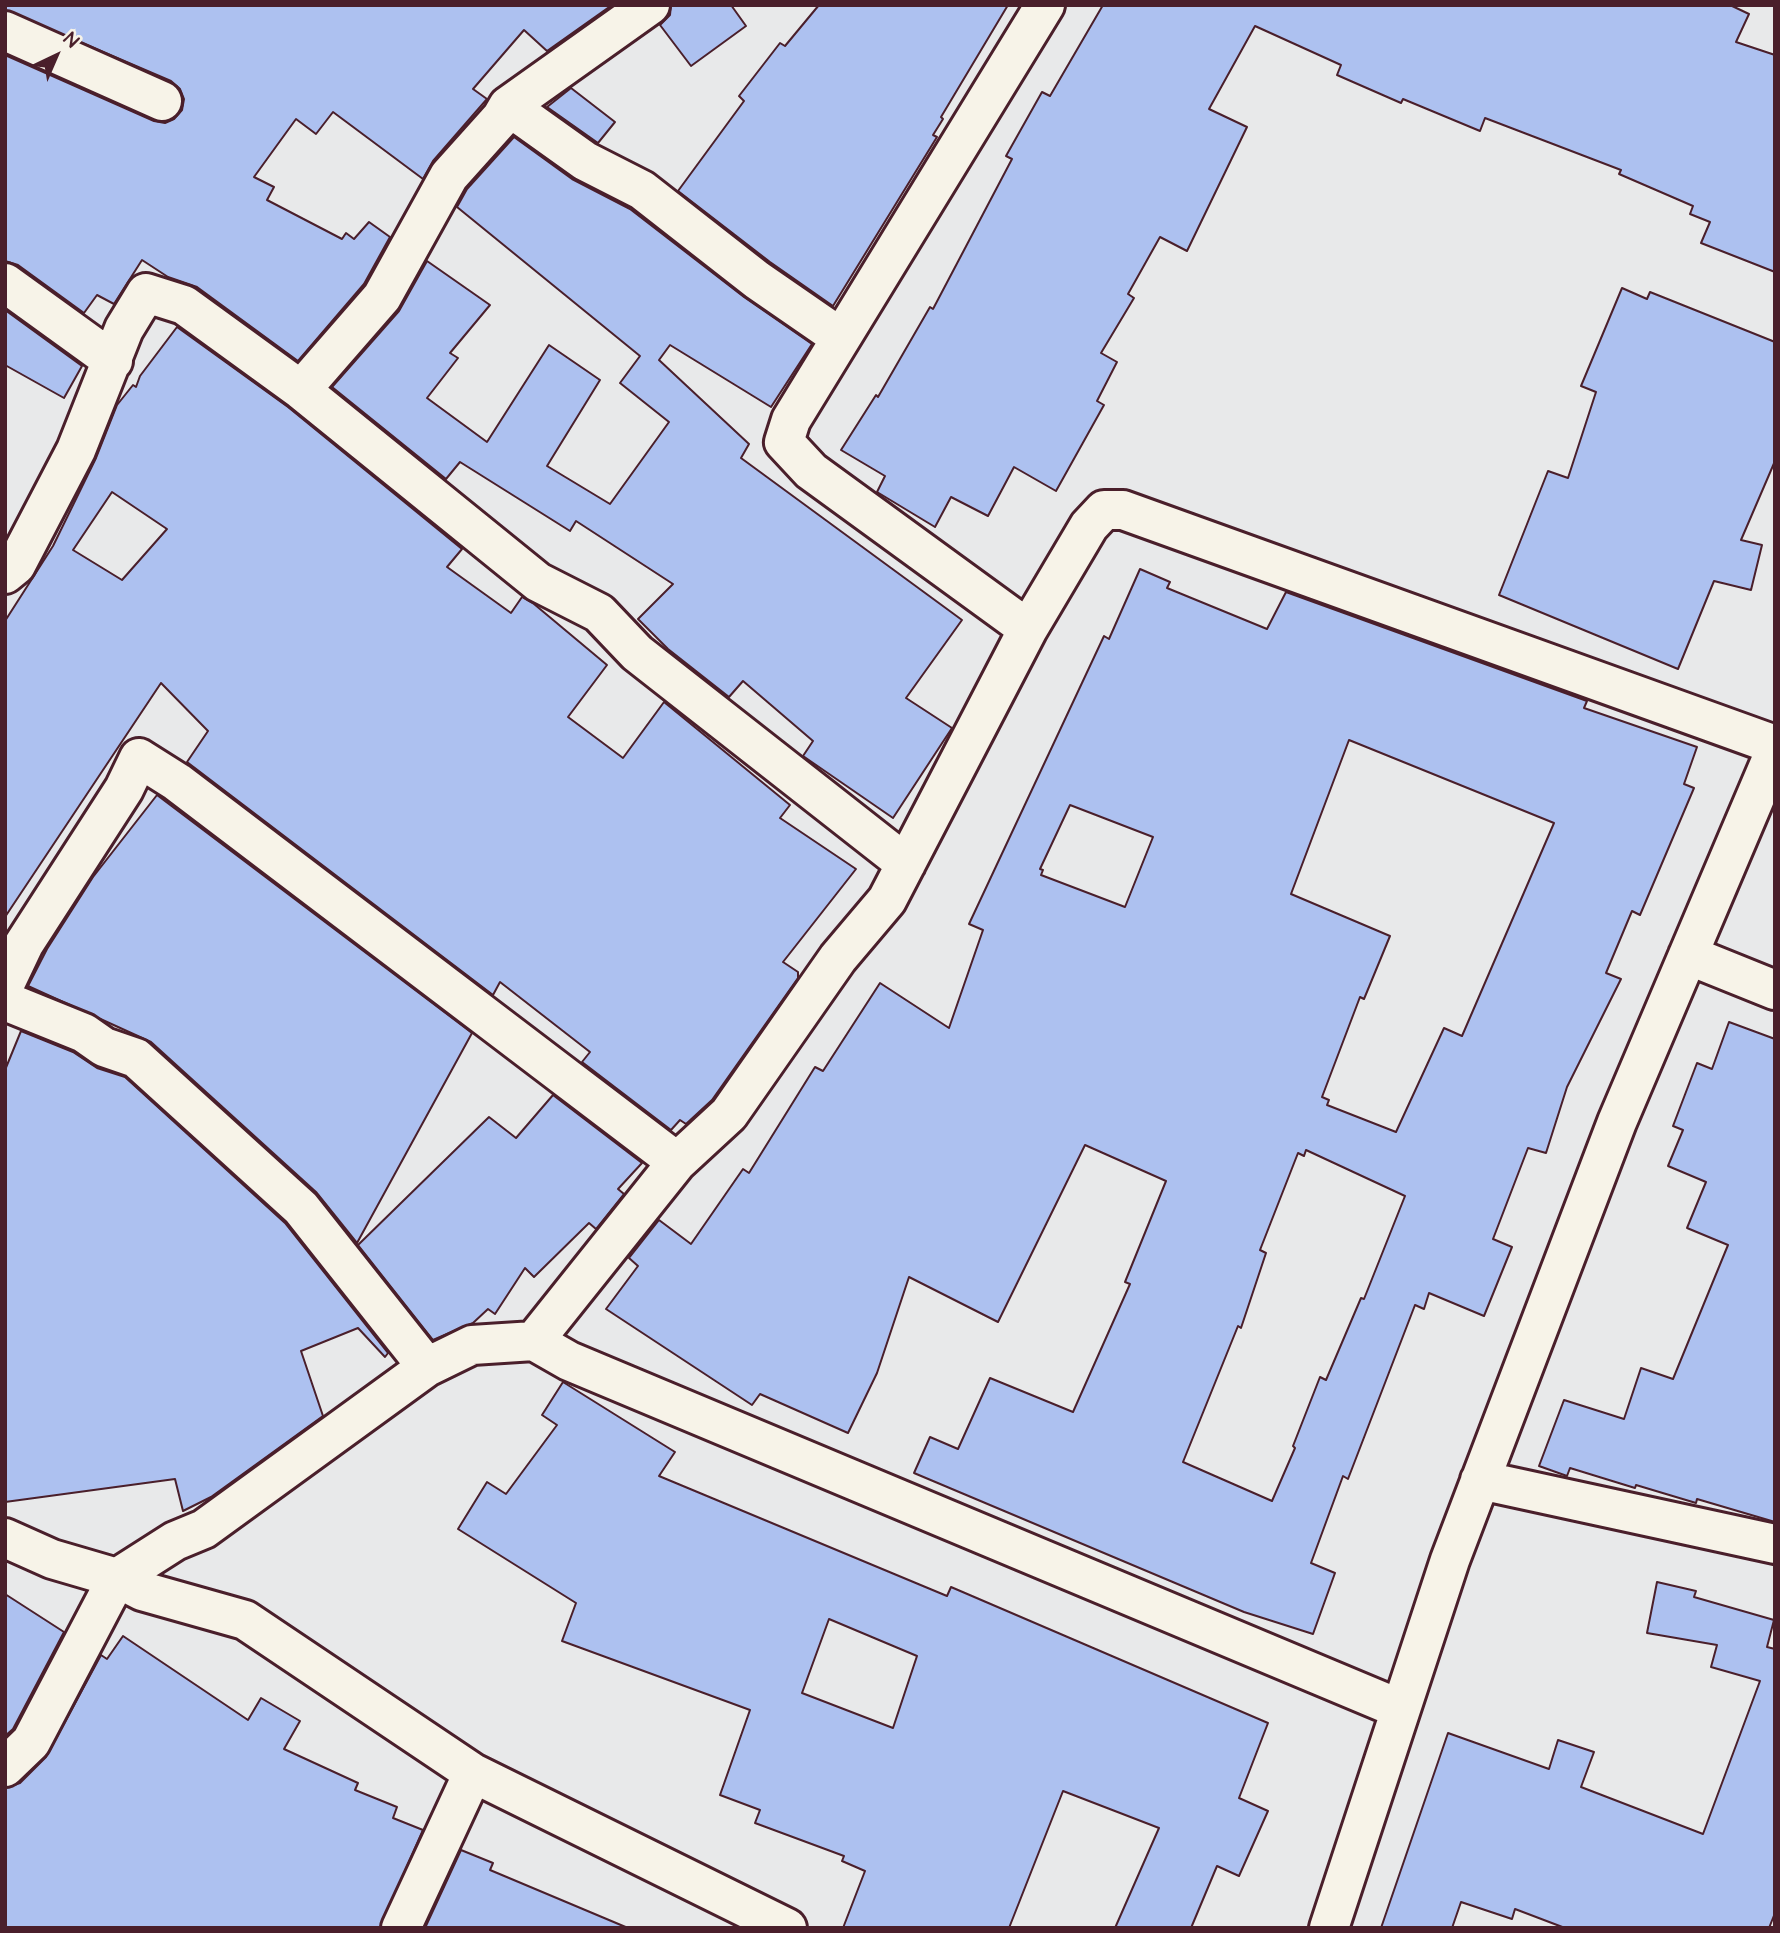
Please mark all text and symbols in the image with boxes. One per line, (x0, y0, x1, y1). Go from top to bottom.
north arrow (21, 21, 91, 91)
text: N (57, 27, 85, 54)

